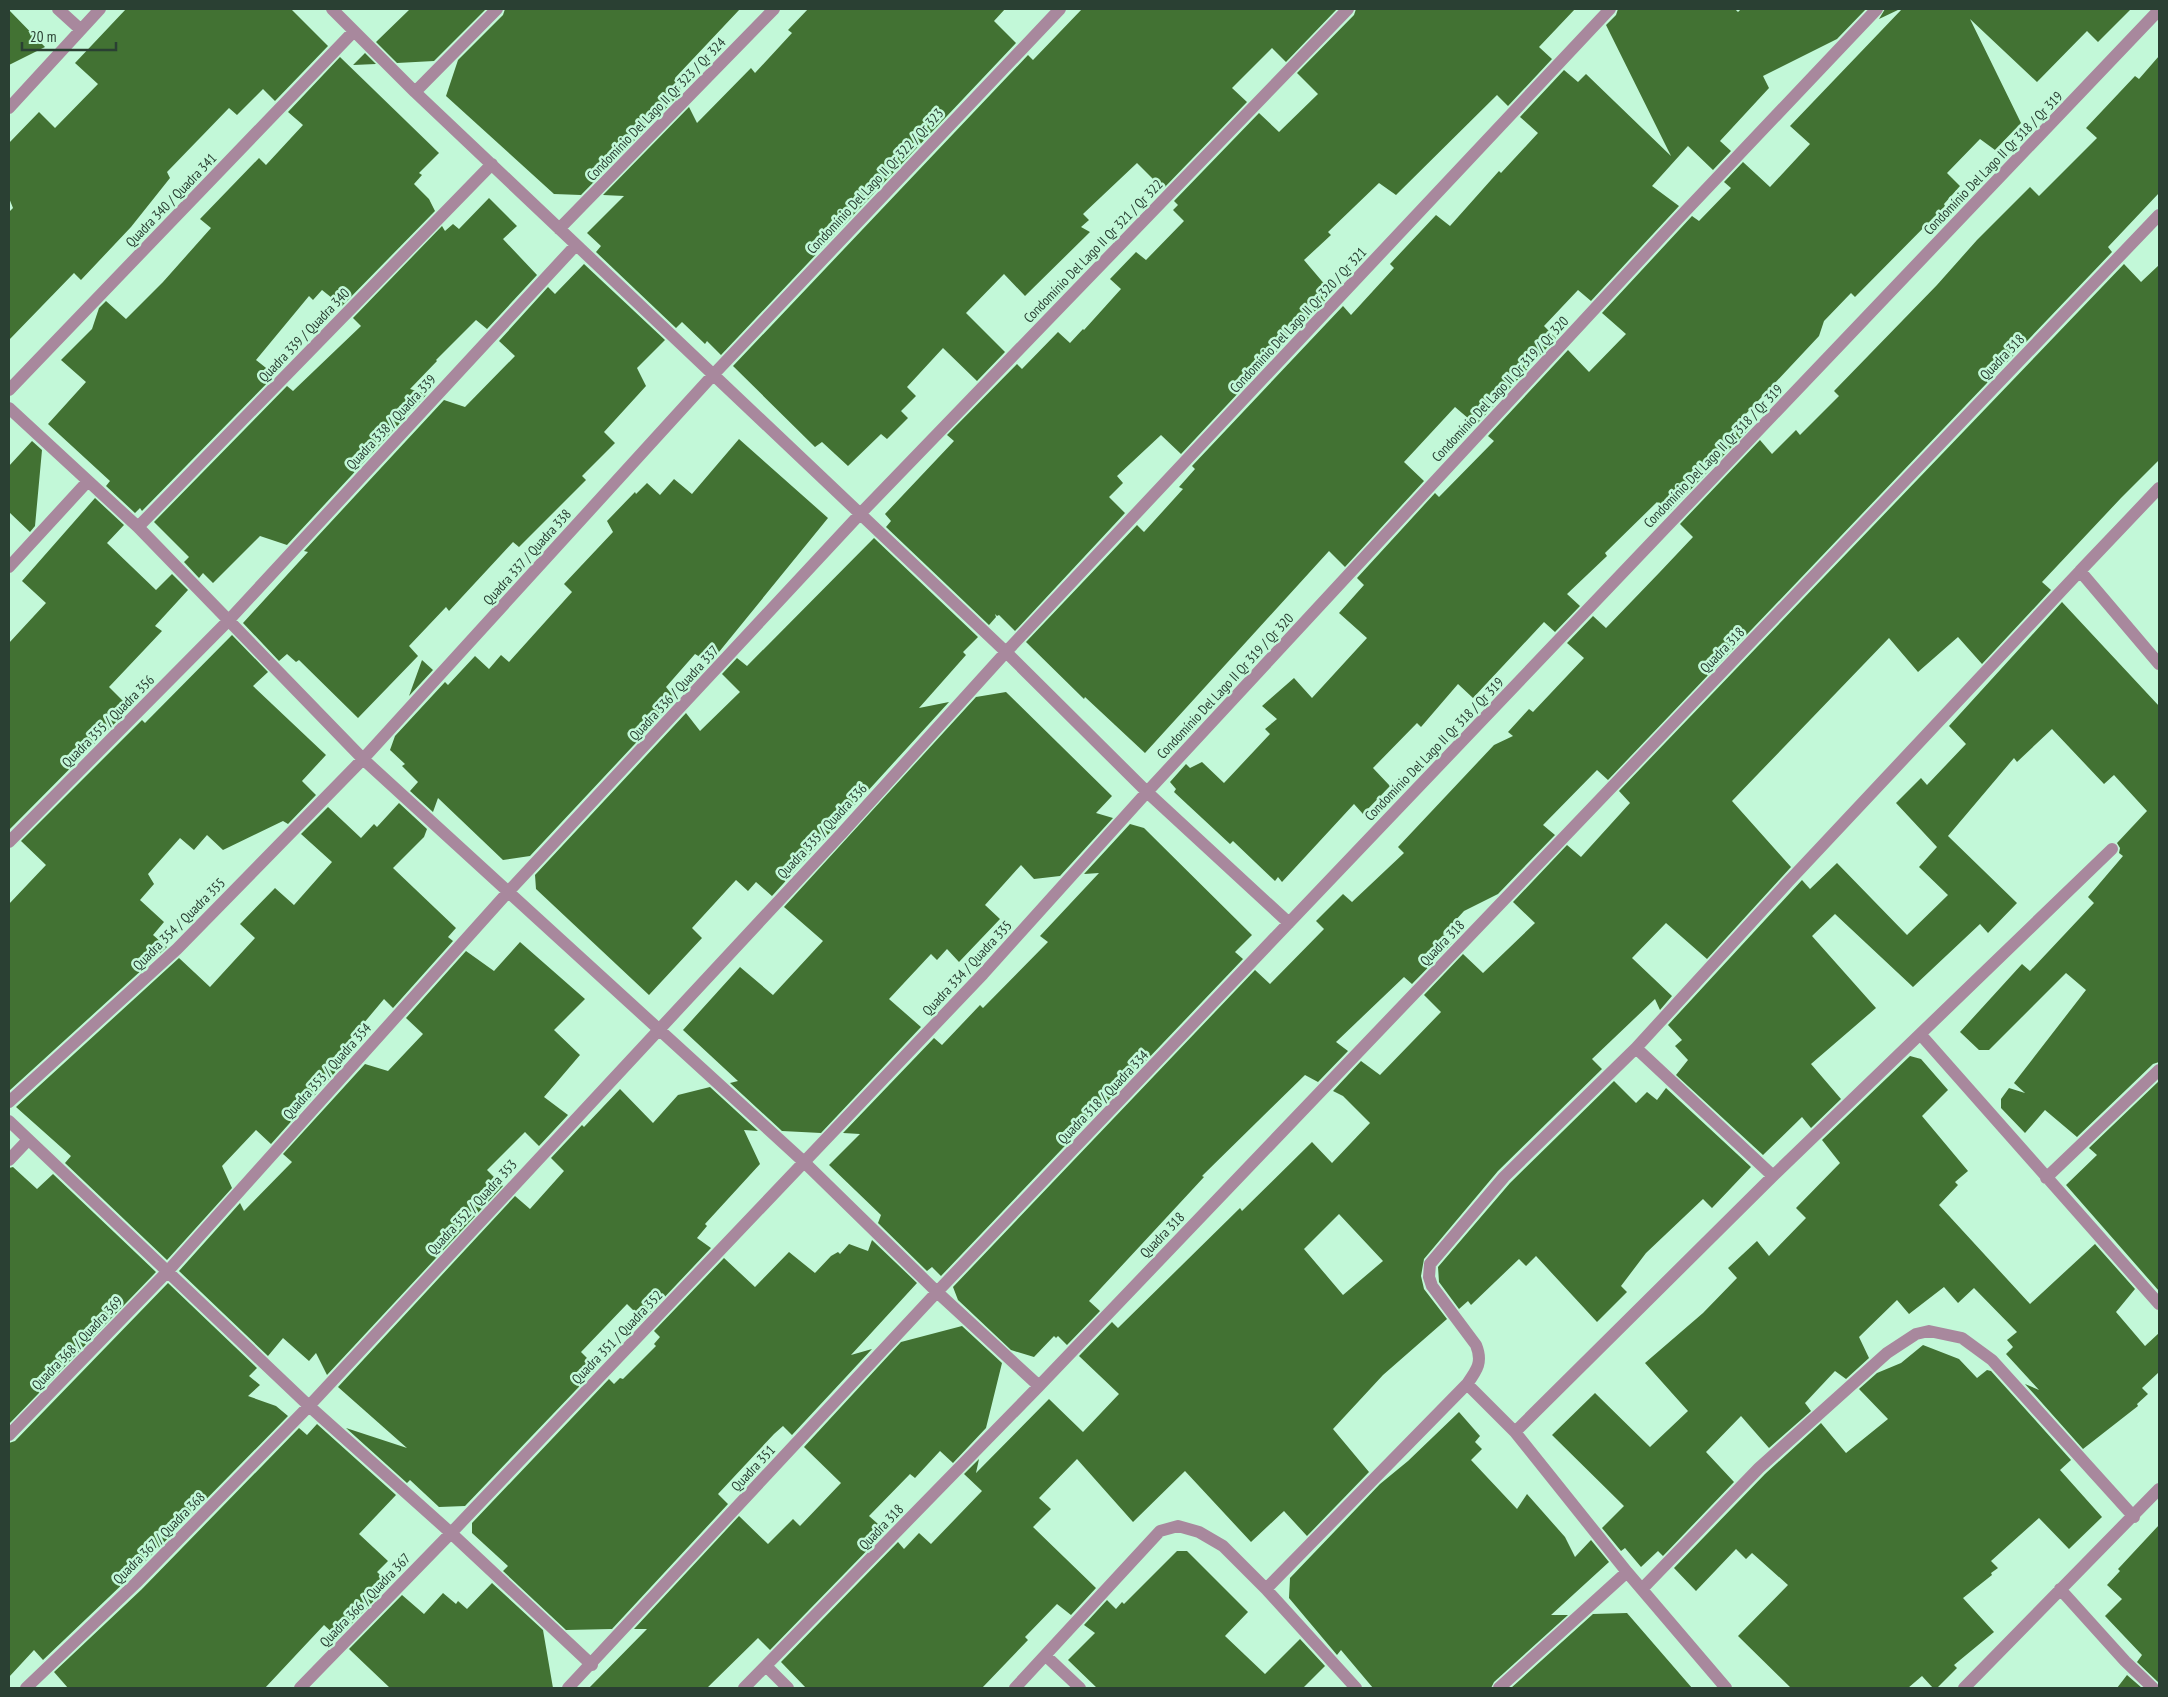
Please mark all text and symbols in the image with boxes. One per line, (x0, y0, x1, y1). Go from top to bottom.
scale bar (22, 20, 116, 52)
text: 20 m (30, 27, 56, 46)
street label: Condomínio Del Lago II Qr 323 / Qr 324 (583, 33, 730, 185)
street label: Condomínio Del Lago II Qr 318 / Qr 319 (1920, 87, 2066, 239)
street label: Condomínio Del Lago II Qr 322 / Qr 323 (803, 104, 947, 258)
street label: Quadra 340 / Quadra 341 (122, 149, 220, 251)
street label: Condomínio Del Lago II Qr 321 / Qr 322 (1020, 175, 1166, 327)
street label: Condomínio Del Lago II Qr 320 / Qr 321 (1226, 243, 1370, 397)
street label: Quadra 339 / Quadra 340 (255, 284, 353, 386)
street label: Condomínio Del Lago II Qr 319 / Qr 320 (1428, 312, 1572, 466)
street label: Quadra 318 (1976, 330, 2028, 384)
street label: Quadra 338 / Quadra 339 (342, 371, 440, 473)
street label: Condomínio Del Lago II Qr 318 / Qr 319 (1640, 380, 1786, 532)
street label: Quadra 337 / Quadra 338 (479, 505, 575, 609)
street label: Condomínio Del Lago II Qr 319 / Qr 320 (1153, 609, 1297, 763)
street label: Quadra 318 (1696, 623, 1748, 677)
street label: Quadra 336 / Quadra 337 (625, 642, 723, 744)
street label: Quadra 355 / Quadra 356 (58, 671, 158, 771)
street label: Condomínio Del Lago II Qr 318 / Qr 319 (1361, 673, 1507, 825)
street label: Quadra 335 / Quadra 336 (773, 780, 871, 882)
street label: Quadra 354 / Quadra 355 (129, 874, 229, 974)
street label: Quadra 318 (1416, 916, 1468, 970)
street label: Quadra 334 / Quadra 335 (918, 917, 1016, 1019)
street label: Quadra 353 / Quadra 354 (279, 1019, 375, 1123)
street label: Quadra 318 / Quadra 334 (1054, 1046, 1153, 1148)
street label: Quadra 352 / Quadra 353 (423, 1156, 521, 1258)
street label: Quadra 318 (1136, 1208, 1188, 1262)
street label: Quadra 351 / Quadra 352 (568, 1286, 666, 1388)
street label: Quadra 368 / Quadra 369 (28, 1292, 126, 1394)
street label: Quadra 351 (727, 1441, 779, 1495)
street label: Quadra 367 / Quadra 368 (109, 1488, 209, 1588)
street label: Quadra 318 (855, 1500, 907, 1554)
street label: Quadra 366 / Quadra 367 (316, 1549, 414, 1651)

